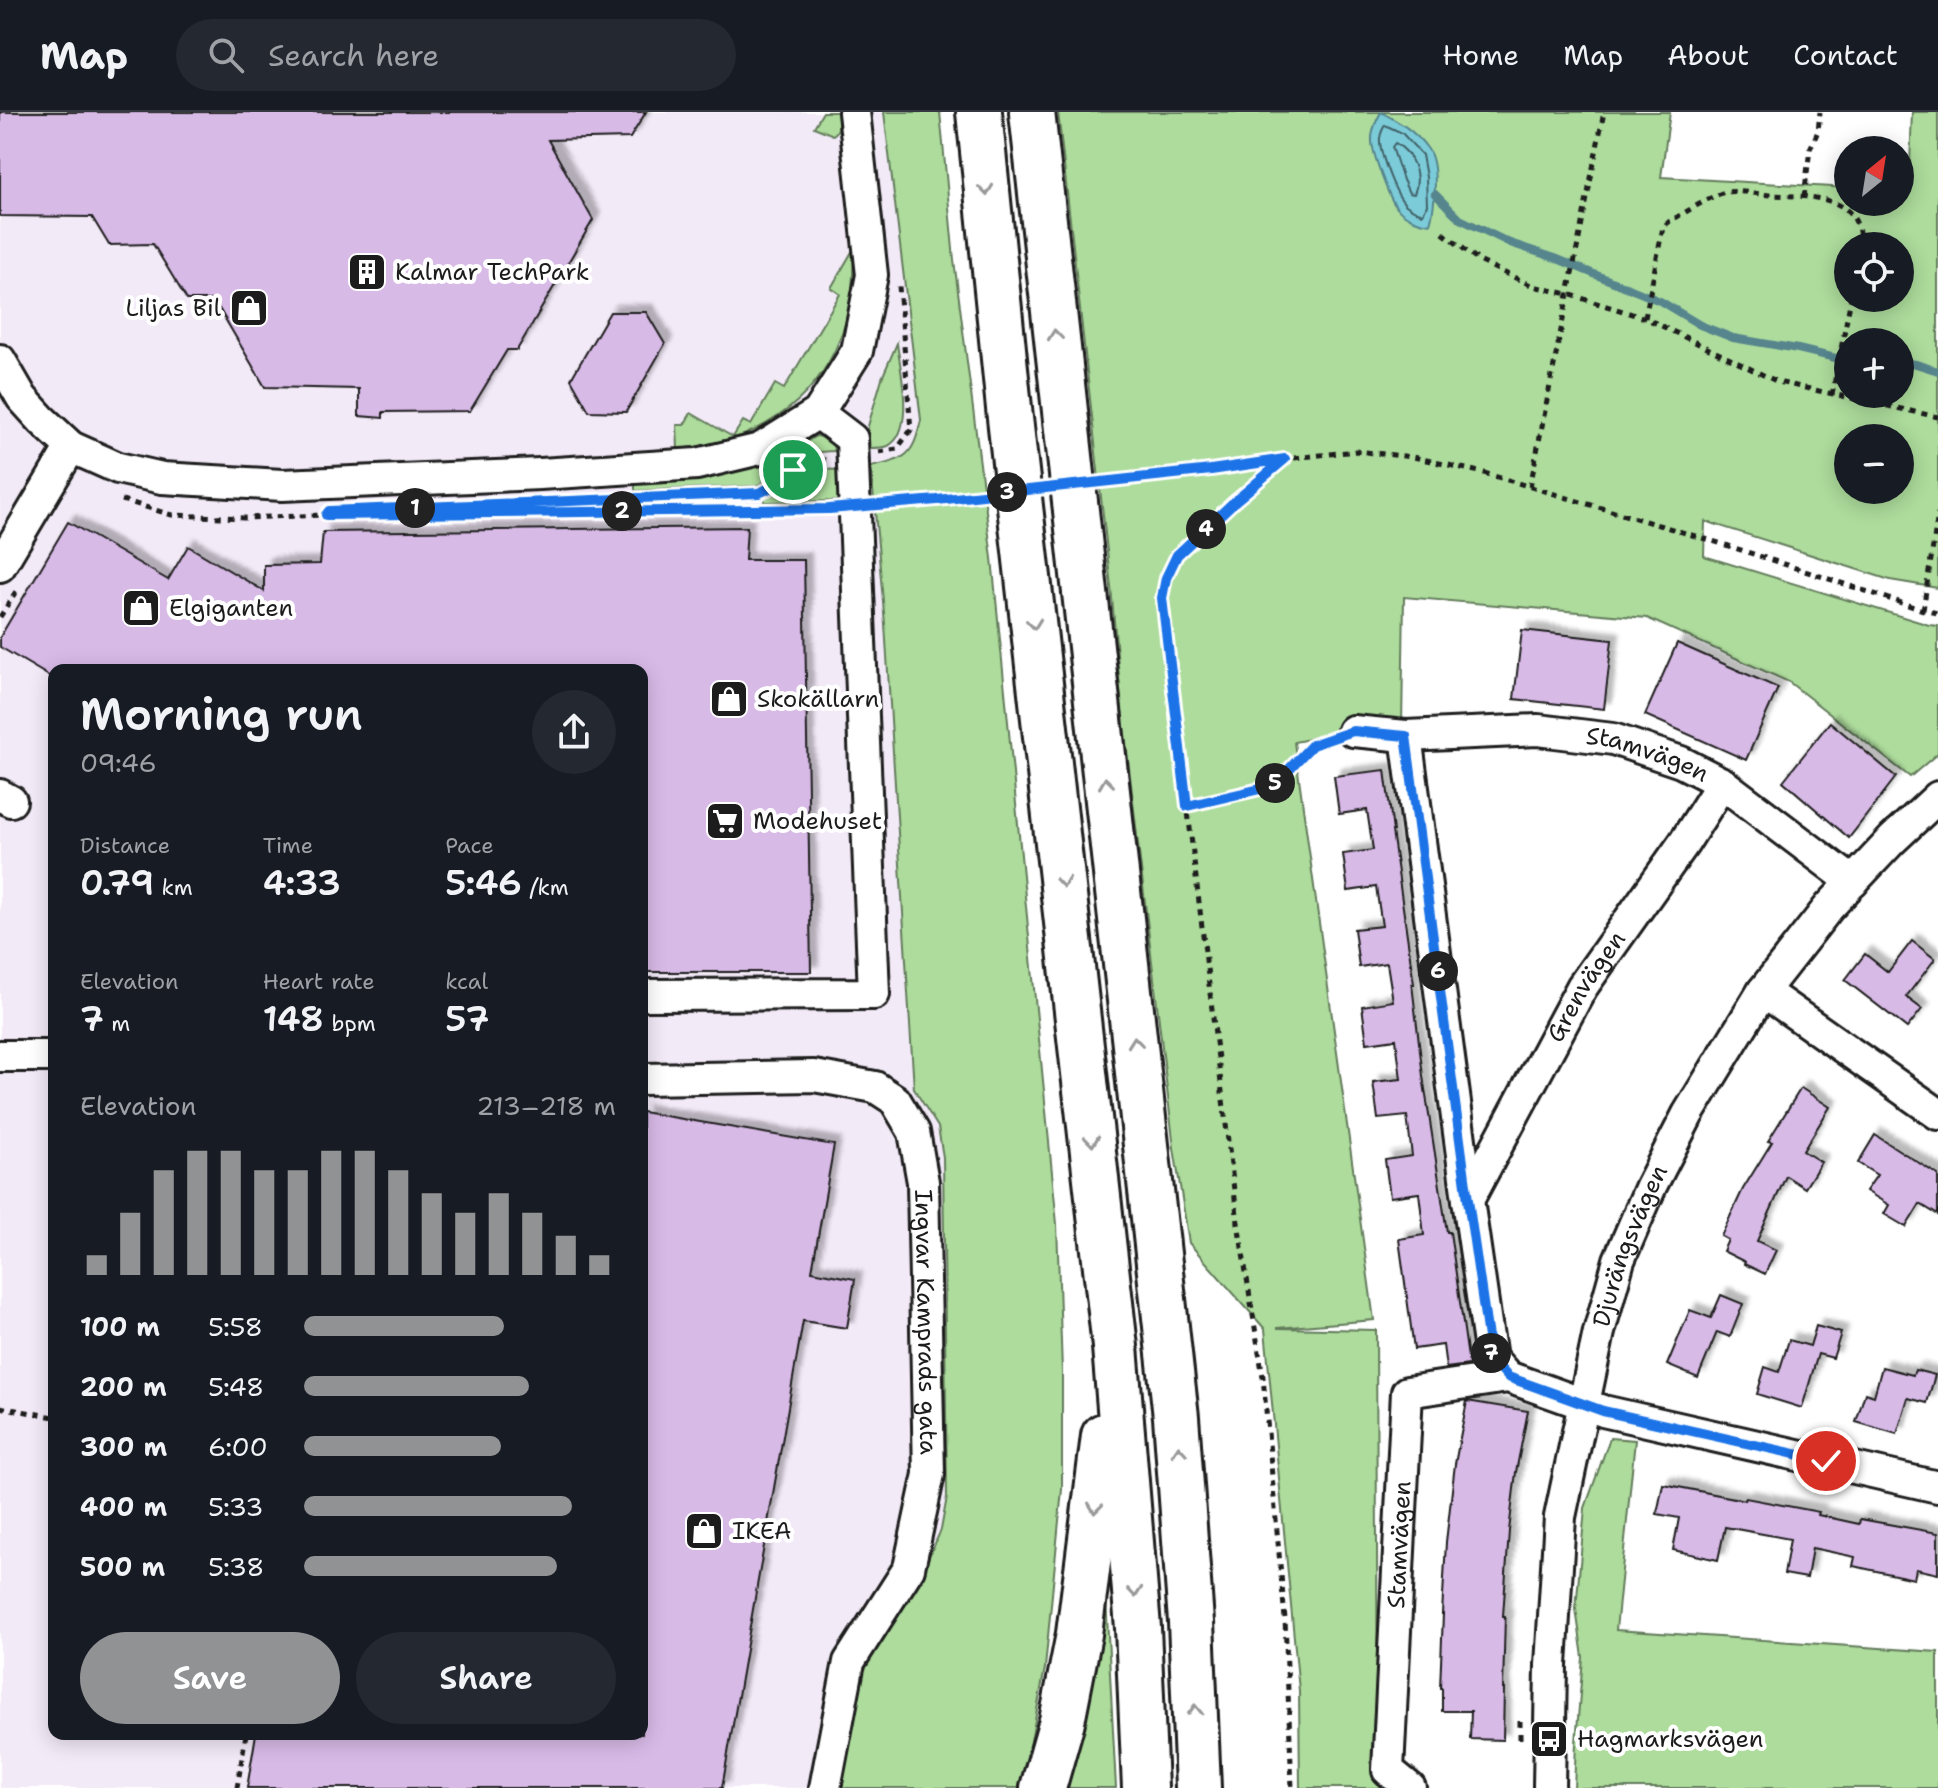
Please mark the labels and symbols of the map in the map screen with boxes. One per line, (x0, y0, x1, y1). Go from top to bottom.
north arrow (1834, 136, 1914, 216)
one-way arrow (977, 184, 994, 197)
building icon: Kalmar TechPark (346, 251, 388, 293)
place label: Kalmar TechPark (395, 256, 590, 288)
shop icon: Liljas Bil (228, 287, 270, 329)
place label: Liljas Bil (125, 292, 222, 324)
one-way arrow (1047, 329, 1064, 342)
pin (759, 436, 827, 504)
pin: 3 (987, 472, 1027, 512)
pin: 1 (395, 488, 435, 528)
pin: 2 (602, 491, 642, 531)
pin: 4 (1186, 509, 1226, 549)
shop icon: Elgiganten (120, 587, 162, 629)
place label: Elgiganten (169, 592, 293, 624)
one-way arrow (1025, 618, 1042, 631)
shop icon: Skokällarn (708, 678, 750, 720)
place label: Skokällarn (757, 683, 879, 715)
street label: Stamvägen (1584, 720, 1714, 790)
pin: 5 (1255, 763, 1295, 803)
one-way arrow (1098, 776, 1115, 790)
supermarket icon: Modehuset (704, 800, 746, 842)
place label: Modehuset (753, 805, 882, 837)
one-way arrow (1054, 876, 1071, 889)
street label: Grenvägen (1539, 925, 1633, 1048)
pin: 6 (1418, 951, 1458, 991)
one-way arrow (1127, 1035, 1144, 1048)
one-way arrow (1083, 1135, 1100, 1148)
street label: Djurängsvägen (1585, 1159, 1675, 1330)
street label: Ingvar Kamprads gata (907, 1189, 945, 1455)
pin: 7 (1471, 1333, 1511, 1373)
pin (1792, 1427, 1860, 1495)
one-way arrow (1171, 1444, 1188, 1457)
street label: Stamvägen (1380, 1480, 1419, 1609)
one-way arrow (1087, 1501, 1104, 1514)
shop icon: IKEA (683, 1510, 725, 1552)
place label: IKEA (732, 1515, 791, 1547)
one-way arrow (1126, 1586, 1143, 1599)
one-way arrow (1186, 1703, 1203, 1716)
bus stop icon: Hagmarksvägen (1528, 1718, 1570, 1760)
place label: Hagmarksvägen (1577, 1723, 1764, 1755)

